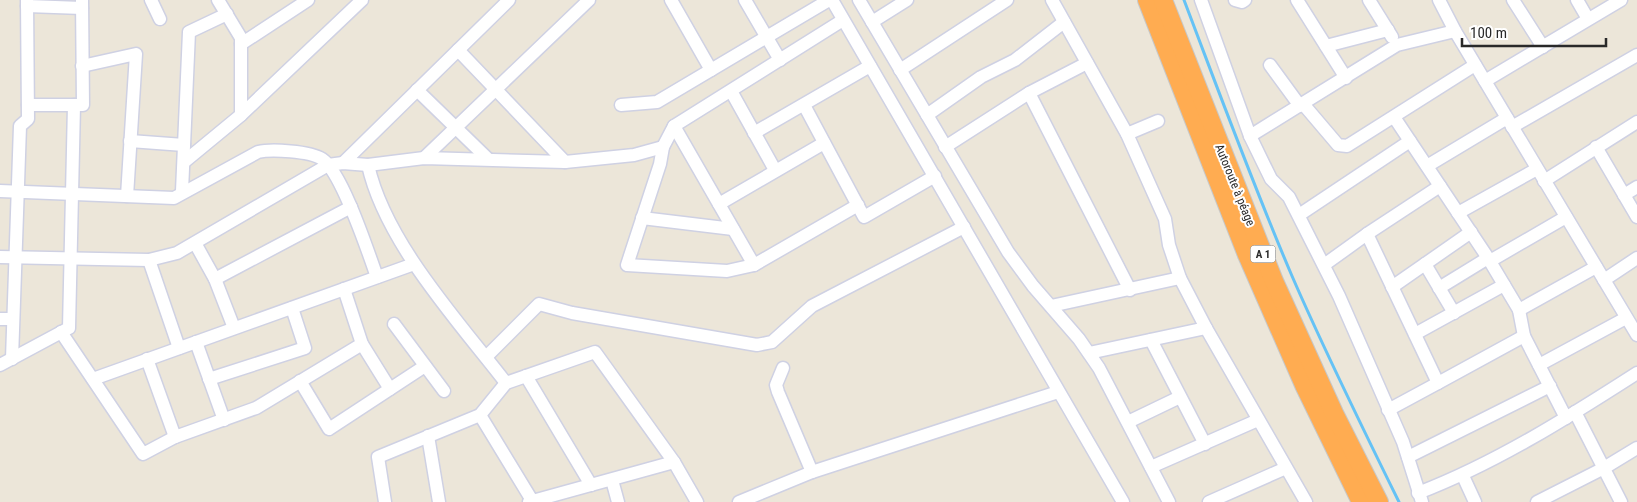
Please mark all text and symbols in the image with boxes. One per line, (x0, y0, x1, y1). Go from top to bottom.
scale bar (1462, 15, 1606, 47)
text: 100 m (1470, 24, 1507, 42)
street label: Autoroute à péage (1212, 142, 1258, 228)
road number: A 1 (1250, 245, 1276, 262)

